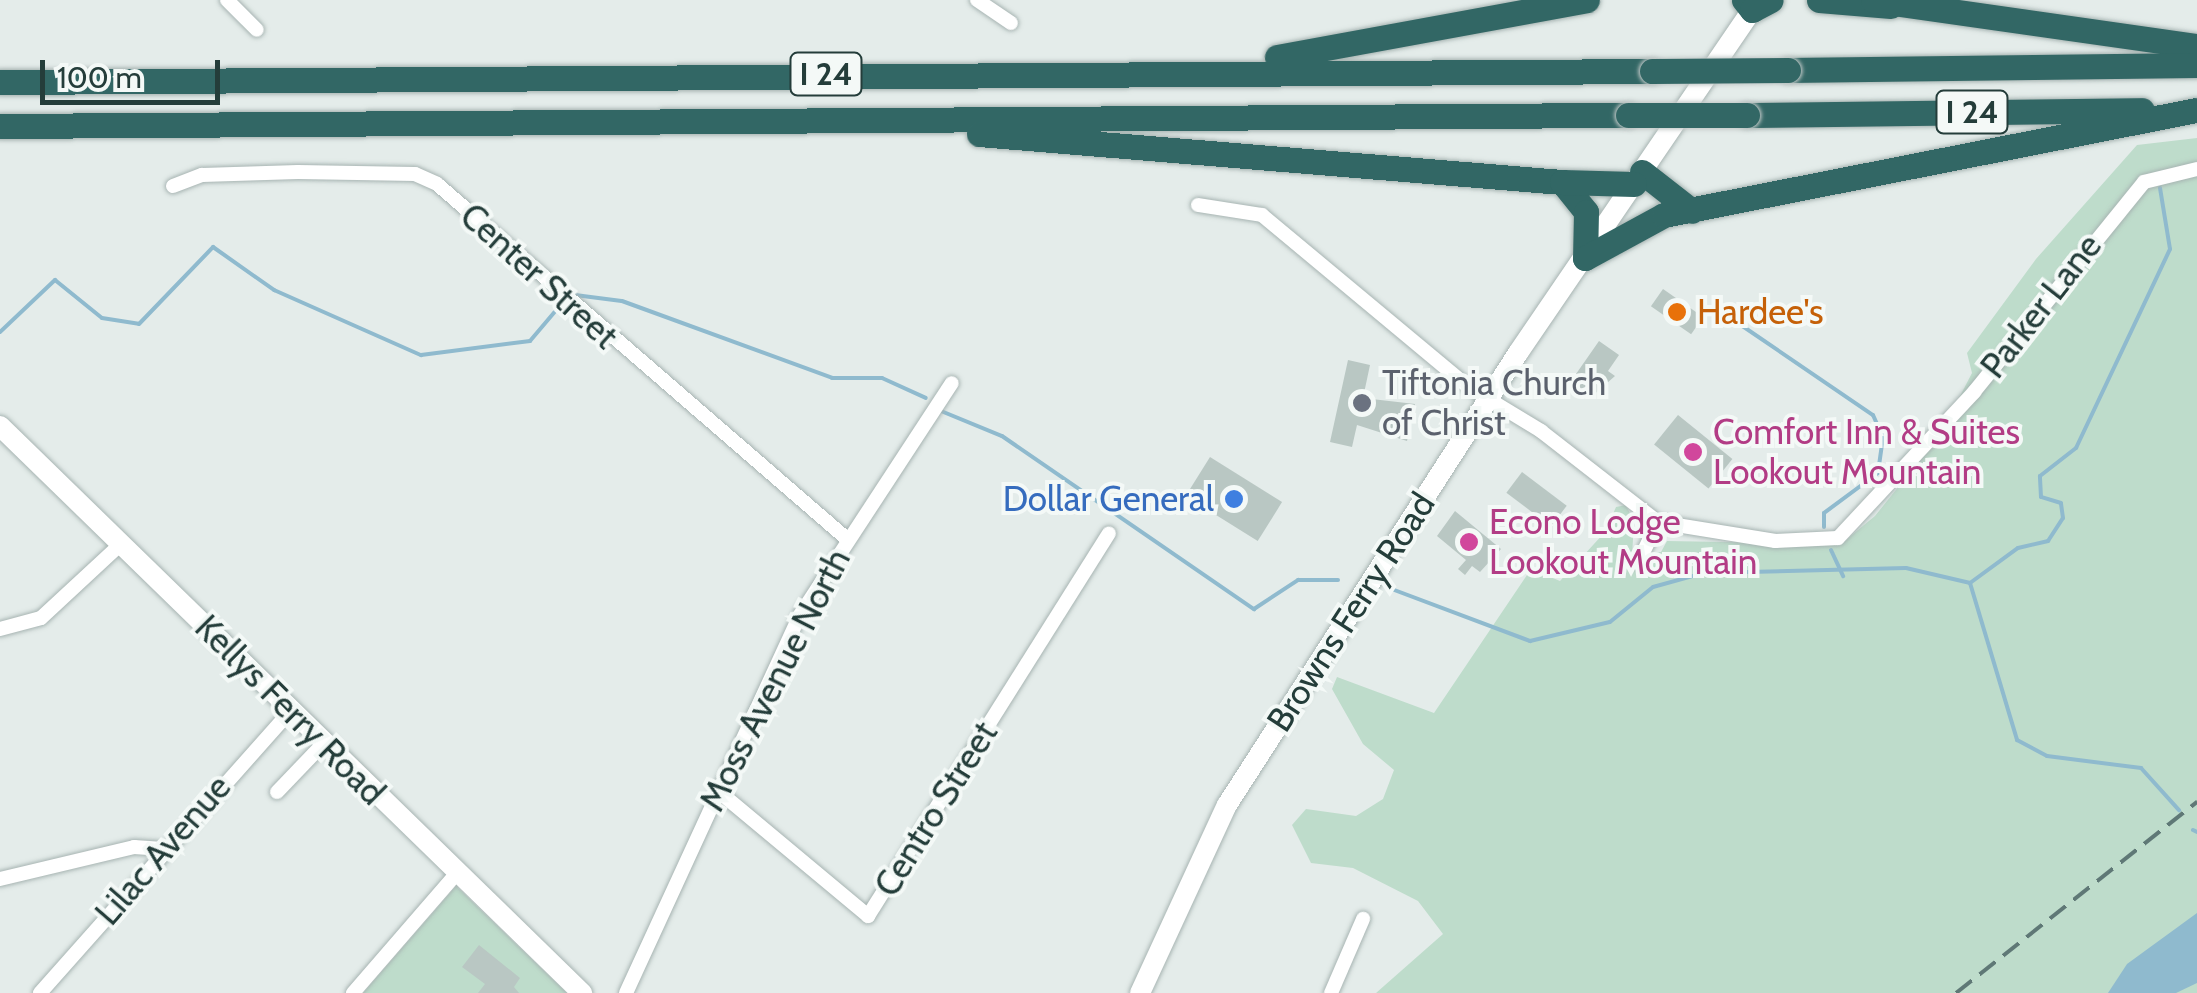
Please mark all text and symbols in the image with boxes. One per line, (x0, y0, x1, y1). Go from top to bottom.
scale bar (45, 40, 225, 102)
road number: I 24 (788, 47, 864, 101)
text: 100 m (57, 59, 142, 96)
road number: I 24 (1934, 85, 2010, 139)
street label: Center Street (452, 195, 626, 357)
street label: Parker Lane (1972, 226, 2110, 386)
place label: Hardee's (1697, 291, 1824, 333)
marker: Hardee's (1666, 301, 1688, 323)
place label: Tiftonia Church of Christ (1382, 362, 1606, 444)
marker: Tiftonia Church of Christ (1351, 392, 1373, 414)
place label: Comfort Inn & Suites Lookout Mountain (1713, 411, 2020, 493)
marker: Comfort Inn & Suites Lookout Mountain (1682, 441, 1704, 463)
place label: Dollar General (1003, 478, 1214, 520)
street label: Browns Ferry Road (1258, 485, 1444, 739)
marker: Dollar General (1223, 488, 1245, 510)
place label: Econo Lodge Lookout Mountain (1489, 501, 1757, 583)
marker: Econo Lodge Lookout Mountain (1458, 531, 1480, 553)
street label: Moss Avenue North (691, 542, 859, 818)
street label: Kellys Ferry Road (186, 606, 394, 814)
street label: Centro Street (866, 714, 1006, 904)
street label: Lilac Avenue (87, 767, 239, 933)

